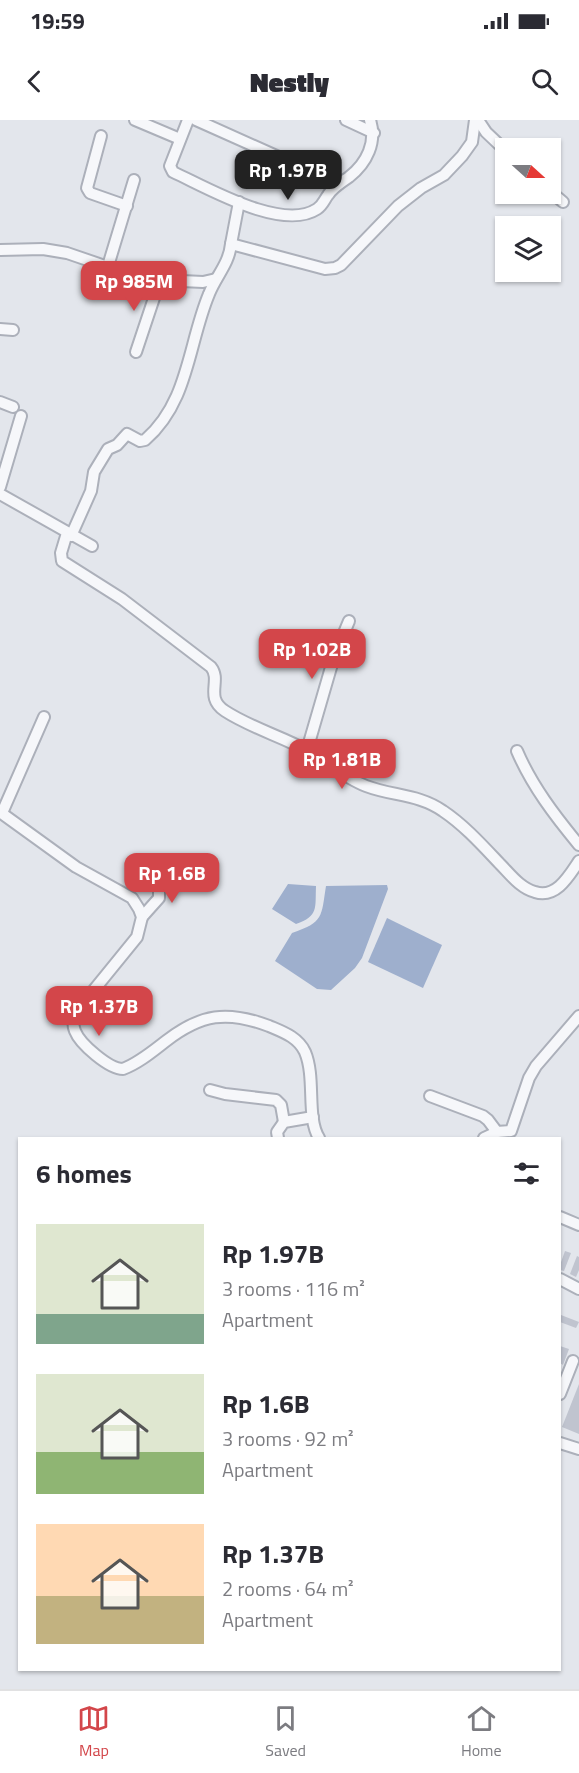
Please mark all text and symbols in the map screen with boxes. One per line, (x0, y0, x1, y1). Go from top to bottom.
text: 19:59 (30, 4, 85, 38)
text: Nestly (250, 61, 329, 102)
icon: back (18, 65, 51, 98)
icon: search (528, 65, 561, 98)
north arrow (495, 138, 561, 204)
map controls (495, 138, 561, 282)
pin: Rp 1.97B (226, 150, 350, 201)
text: Rp 1.97B (249, 154, 327, 185)
button: layers (495, 216, 561, 282)
pin: Rp 985M (79, 261, 189, 312)
text: Rp 985M (95, 265, 173, 296)
pin: Rp 1.02B (250, 629, 374, 680)
text: Rp 1.02B (273, 633, 351, 664)
pin: Rp 1.81B (280, 739, 404, 790)
text: Rp 1.81B (303, 743, 381, 774)
pin: Rp 1.6B (117, 853, 227, 904)
text: Rp 1.6B (138, 857, 206, 888)
pin: Rp 1.37B (37, 986, 161, 1037)
text: Rp 1.37B (60, 990, 138, 1021)
text: 6 homes (36, 1154, 132, 1193)
icon: filters (510, 1157, 543, 1190)
text: Rp 1.97B (222, 1234, 324, 1273)
icon: home (84, 1248, 156, 1320)
text: 3 rooms · 116 m² (222, 1273, 365, 1304)
text: Apartment (222, 1304, 313, 1335)
text: Rp 1.6B (222, 1384, 310, 1423)
icon: home (84, 1398, 156, 1470)
text: 3 rooms · 92 m² (222, 1423, 354, 1454)
text: Apartment (222, 1454, 313, 1485)
text: Rp 1.37B (222, 1534, 324, 1573)
icon: home (84, 1548, 156, 1620)
text: 2 rooms · 64 m² (222, 1573, 354, 1604)
text: Apartment (222, 1604, 313, 1635)
tab: Map (77, 1702, 110, 1762)
tab: Saved (265, 1702, 306, 1762)
tab: Home (461, 1702, 502, 1762)

